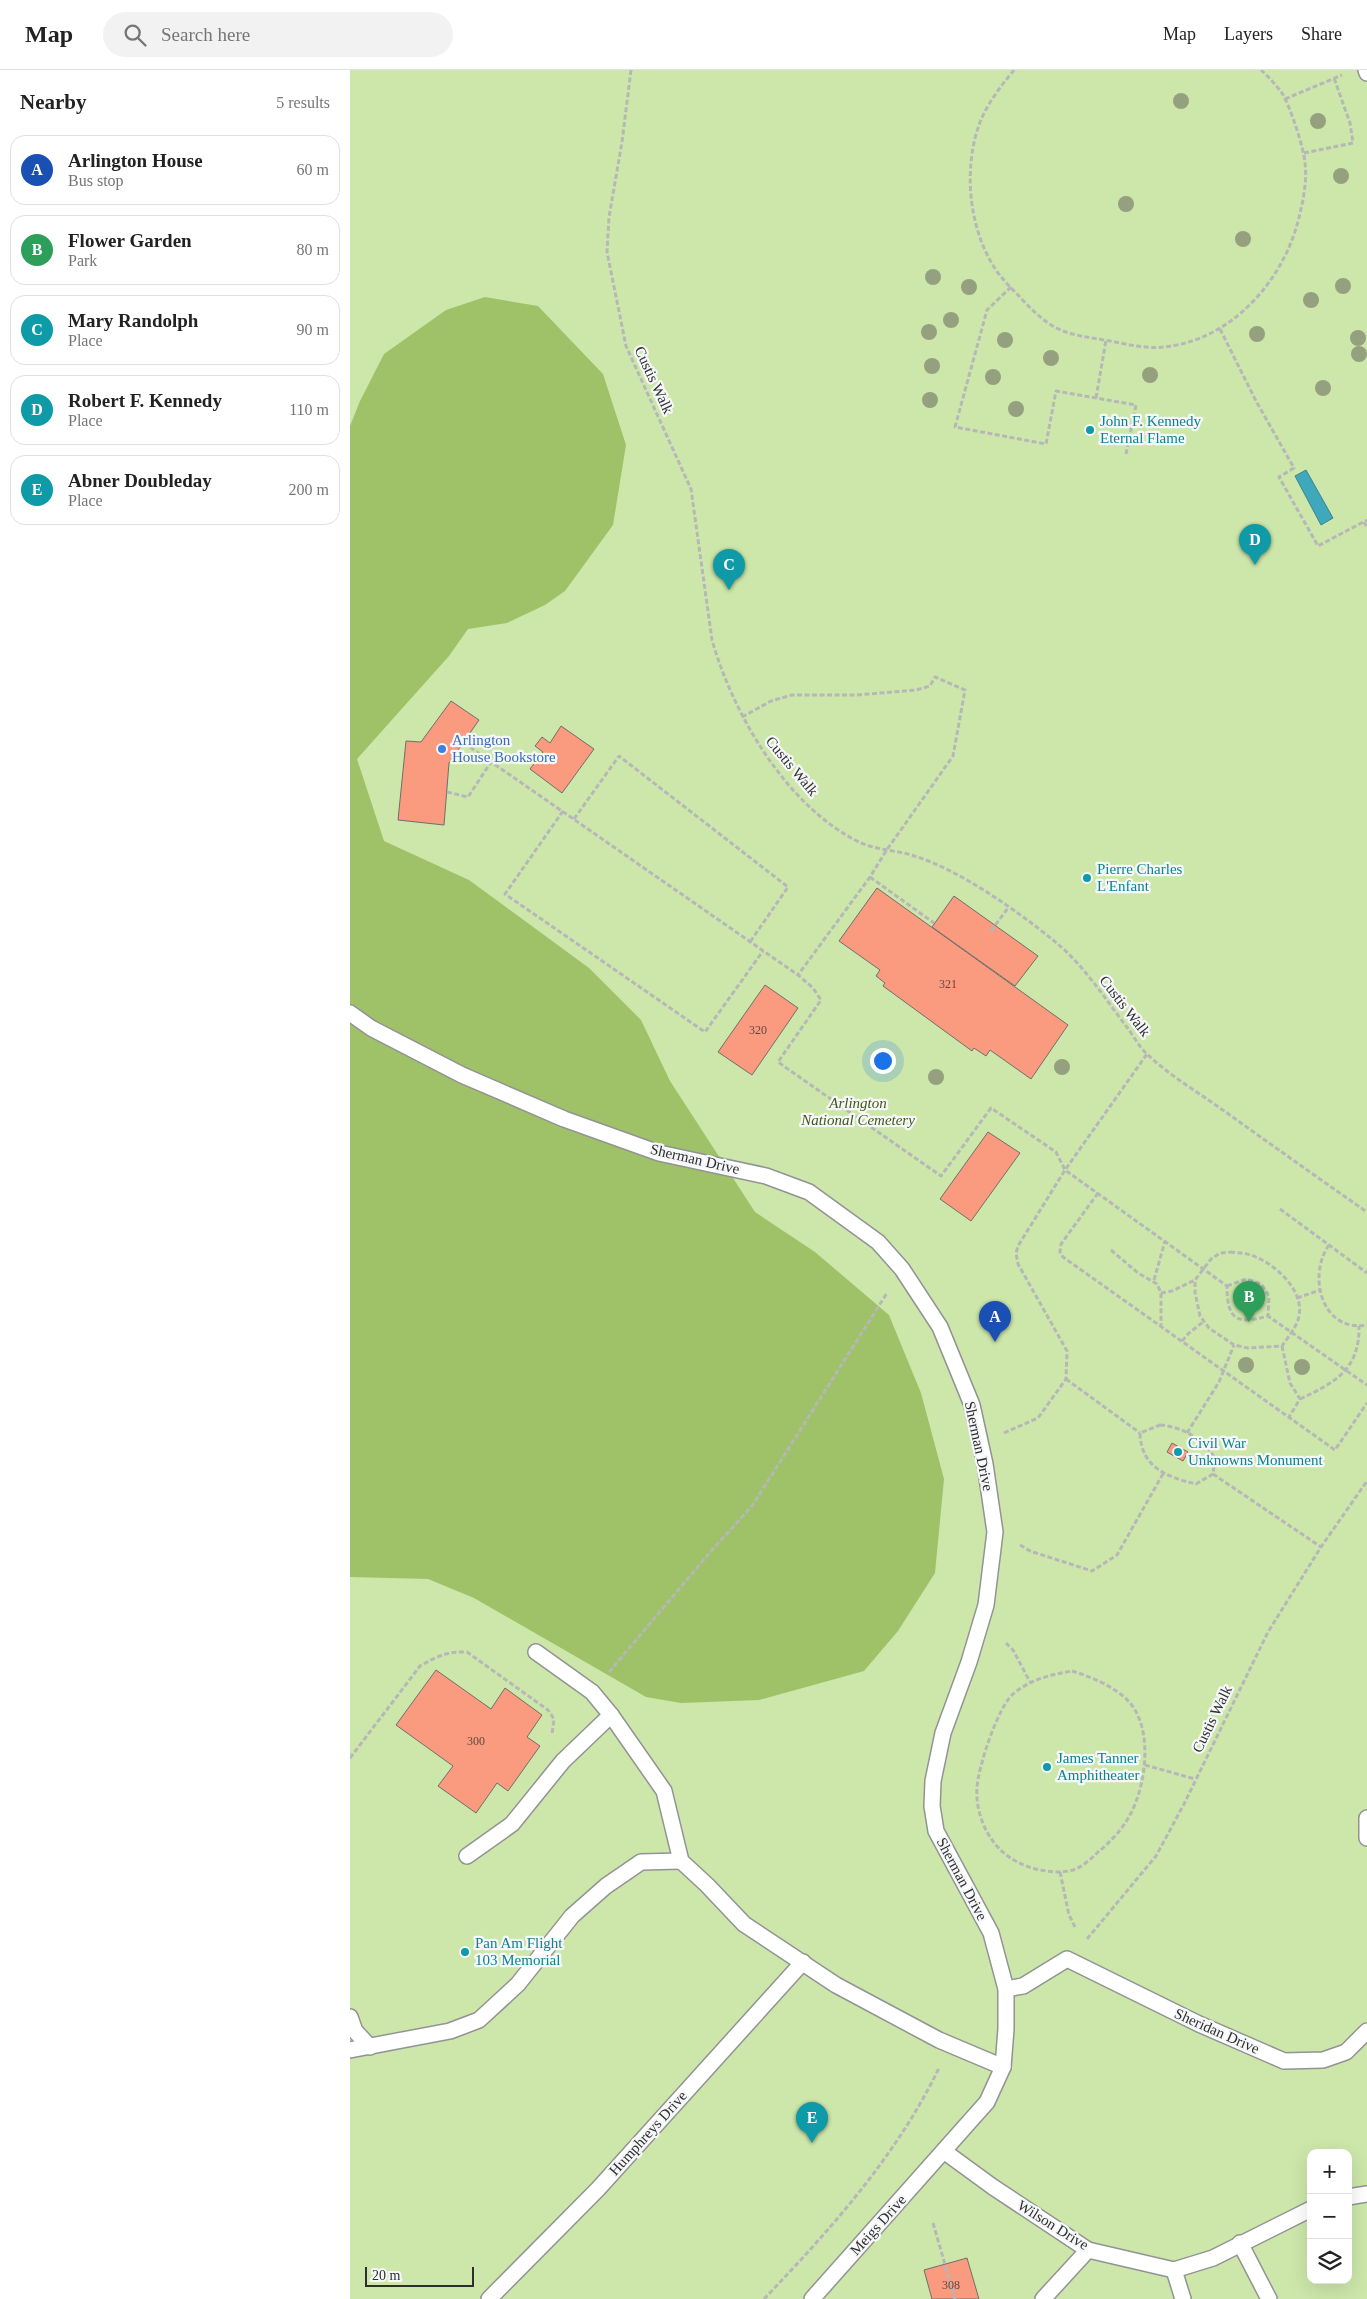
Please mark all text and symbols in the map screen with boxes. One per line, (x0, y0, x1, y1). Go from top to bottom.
search box (103, 12, 453, 57)
text: Map (25, 21, 73, 47)
icon: search (121, 21, 149, 49)
text: Search here (161, 24, 250, 45)
text: Map (1163, 24, 1196, 44)
text: Layers (1224, 24, 1273, 44)
text: Share (1301, 24, 1342, 44)
text: Nearby (20, 90, 87, 114)
text: 5 results (276, 94, 330, 111)
text: Arlington House (68, 150, 203, 171)
text: A (31, 161, 43, 178)
text: 60 m (297, 161, 329, 178)
text: Bus stop (68, 172, 124, 189)
text: Flower Garden (68, 230, 192, 251)
text: B (32, 241, 42, 258)
text: 80 m (297, 241, 329, 258)
text: Park (68, 252, 97, 269)
text: Mary Randolph (68, 310, 198, 331)
text: C (31, 321, 43, 338)
text: 90 m (297, 321, 329, 338)
text: Place (68, 332, 103, 349)
street label: Custis Walk (631, 344, 677, 417)
text: Robert F. Kennedy (68, 390, 222, 411)
text: D (31, 401, 43, 418)
text: 110 m (289, 401, 329, 418)
text: Place (68, 412, 103, 429)
place label: John F. Kennedy Eternal Flame (1100, 413, 1201, 446)
marker: John F. Kennedy Eternal Flame (1084, 424, 1096, 436)
text: Abner Doubleday (68, 470, 212, 491)
text: E (32, 481, 42, 498)
text: 200 m (289, 481, 329, 498)
text: Place (68, 492, 103, 509)
pin: D (1239, 524, 1271, 565)
pin: C (713, 549, 745, 590)
place label: Arlington House Bookstore (452, 732, 556, 765)
street label: Custis Walk (763, 733, 822, 799)
marker: Arlington House Bookstore (436, 743, 448, 755)
place label: Pierre Charles L'Enfant (1097, 861, 1183, 894)
marker: Pierre Charles L'Enfant (1081, 872, 1093, 884)
street label: Custis Walk (1096, 973, 1154, 1040)
house number: 321 (939, 977, 957, 991)
house number: 320 (749, 1023, 767, 1037)
your location (870, 1048, 896, 1074)
park label: Arlington National Cemetery (800, 1095, 915, 1128)
street label: Sherman Drive (649, 1141, 742, 1177)
pin: B (1233, 1281, 1265, 1322)
pin: A (979, 1301, 1011, 1342)
street label: Sherman Drive (962, 1400, 996, 1493)
place label: Civil War Unknowns Monument (1188, 1435, 1323, 1468)
marker: Civil War Unknowns Monument (1172, 1446, 1184, 1458)
street label: Custis Walk (1189, 1683, 1235, 1755)
house number: 300 (467, 1734, 485, 1748)
place label: James Tanner Amphitheater (1057, 1750, 1139, 1783)
marker: James Tanner Amphitheater (1041, 1761, 1053, 1773)
street label: Sherman Drive (934, 1835, 991, 1923)
place label: Pan Am Flight 103 Memorial (475, 1935, 563, 1968)
marker: Pan Am Flight 103 Memorial (459, 1946, 471, 1958)
street label: Sheridan Drive (1172, 2005, 1262, 2057)
street label: Humphreys Drive (606, 2087, 690, 2178)
pin: E (796, 2102, 828, 2143)
map controls (1307, 2149, 1352, 2284)
button: + (1307, 2149, 1352, 2194)
street label: Meigs Drive (847, 2191, 909, 2258)
button: − (1307, 2194, 1352, 2239)
street label: Wilson Drive (1015, 2197, 1092, 2253)
button: layers (1307, 2239, 1352, 2284)
scale bar (365, 2264, 474, 2287)
text: 20 m (372, 2268, 400, 2283)
house number: 308 (942, 2278, 960, 2292)

